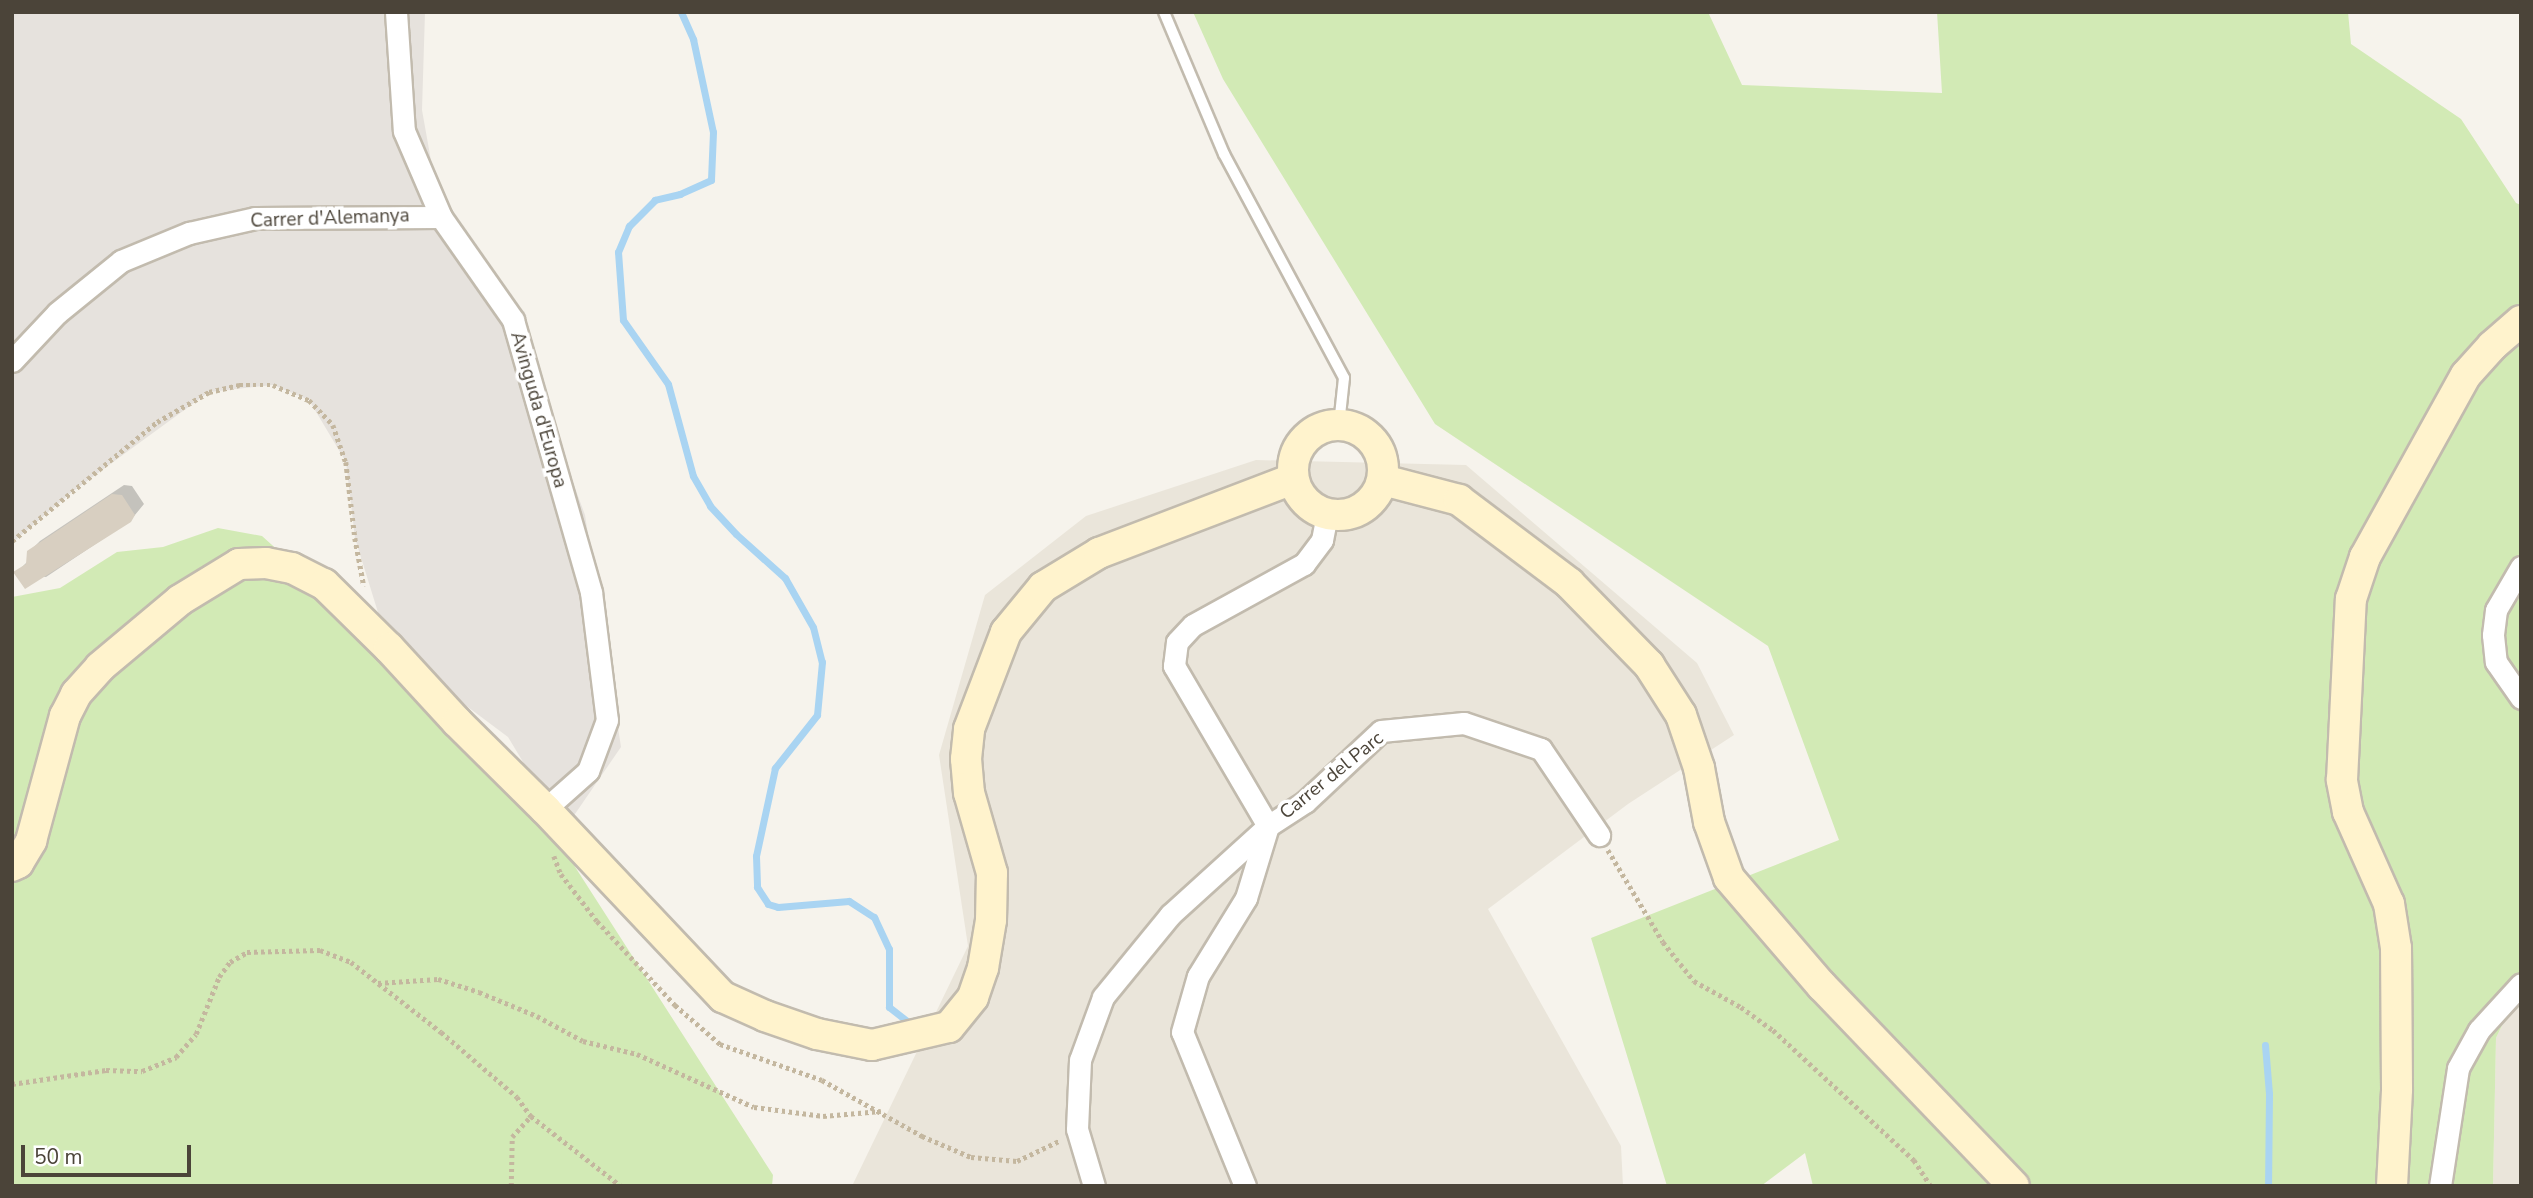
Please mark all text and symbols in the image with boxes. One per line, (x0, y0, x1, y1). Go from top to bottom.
street label: Carrer d'Alemanya (250, 205, 410, 233)
street label: Avinguda d'Europa (505, 329, 571, 491)
street label: Carrer del Parc (1276, 727, 1388, 825)
scale bar (24, 1132, 194, 1176)
text: 50 m (34, 1143, 83, 1171)

